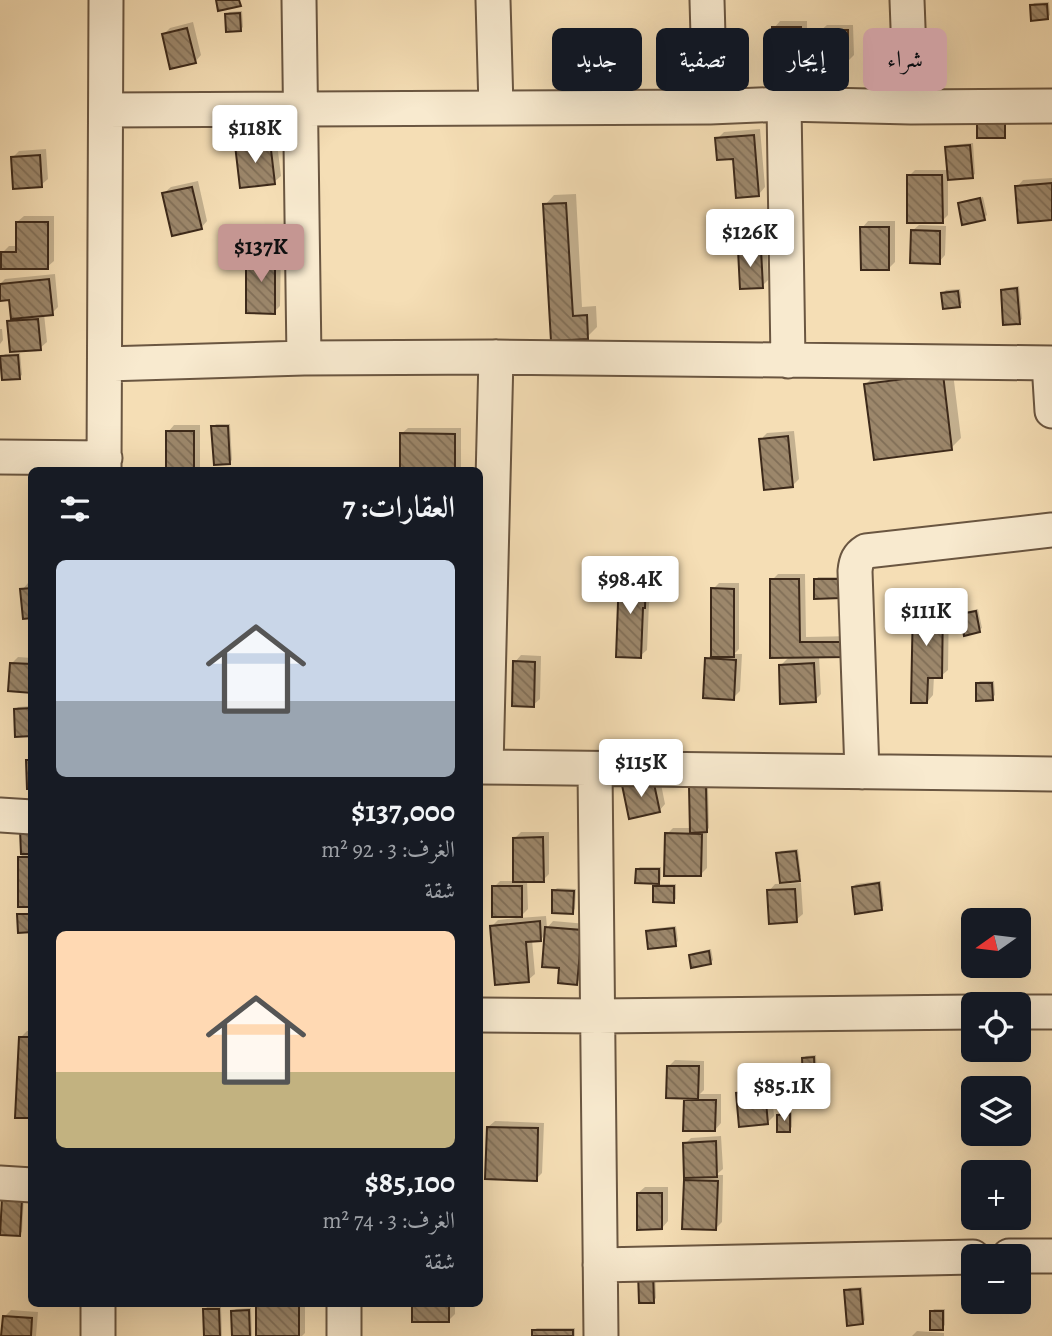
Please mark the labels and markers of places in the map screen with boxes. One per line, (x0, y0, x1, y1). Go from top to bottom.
pin: $118K (206, 106, 304, 165)
pin: $126K (701, 210, 799, 269)
pin: $137K (212, 224, 310, 284)
pin: $98.4K (573, 556, 687, 616)
pin: $111K (877, 588, 975, 648)
pin: $115K (592, 740, 690, 799)
pin: $85.1K (727, 1064, 841, 1123)

